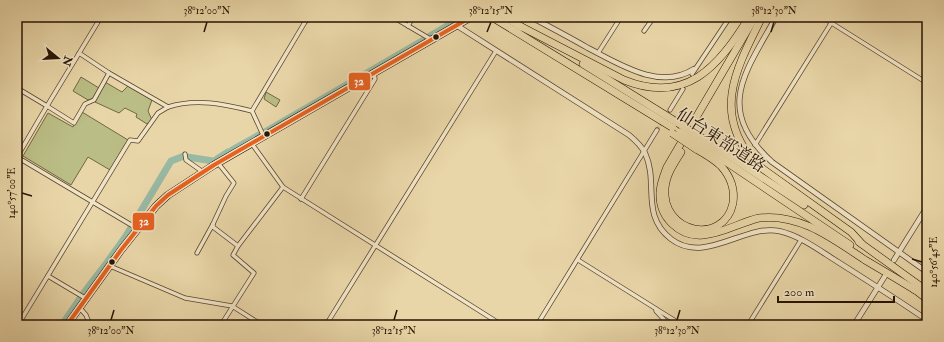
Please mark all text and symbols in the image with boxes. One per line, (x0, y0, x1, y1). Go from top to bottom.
text: 38°12'00"N (184, 5, 230, 17)
text: 38°12'15"N (469, 5, 513, 17)
text: 38°12'30"N (751, 5, 797, 17)
unlabelled marker (431, 32, 441, 42)
north arrow (38, 38, 78, 78)
text: N (59, 53, 75, 69)
line badge: 32 (348, 72, 371, 91)
text: 32 (354, 75, 364, 88)
street label: 仙台東部道路 (673, 103, 769, 177)
unlabelled marker (262, 129, 272, 139)
text: 140°57'00"E (6, 168, 18, 219)
line badge: 32 (132, 212, 155, 231)
text: 32 (139, 215, 149, 228)
text: 140°56'45"E (928, 237, 940, 287)
unlabelled marker (107, 257, 117, 267)
scale bar (778, 278, 894, 304)
text: 200 m (784, 285, 815, 300)
text: 38°12'00"N (88, 325, 134, 337)
text: 38°12'15"N (372, 325, 416, 337)
text: 38°12'30"N (654, 325, 700, 337)

